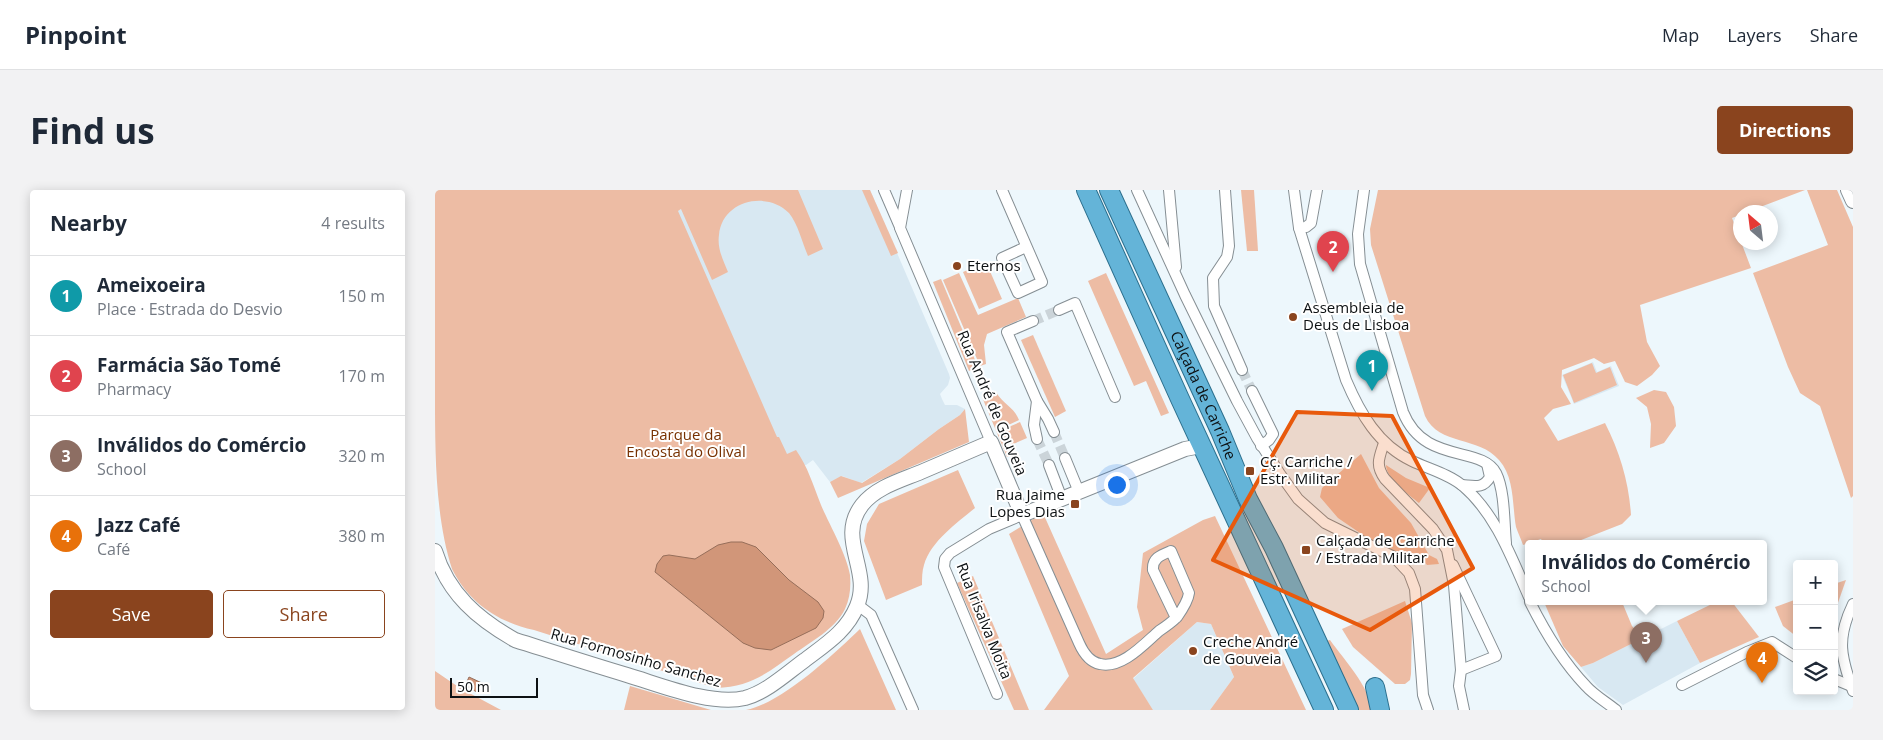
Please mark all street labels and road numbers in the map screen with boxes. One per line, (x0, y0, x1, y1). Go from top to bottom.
street label: Rua André de Gouveia (953, 327, 1033, 478)
street label: Calçada de Carriche (1166, 328, 1242, 462)
street label: Rua Irisalva Moita (952, 559, 1017, 682)
street label: Rua Formosinho Sanchez (549, 623, 724, 691)

